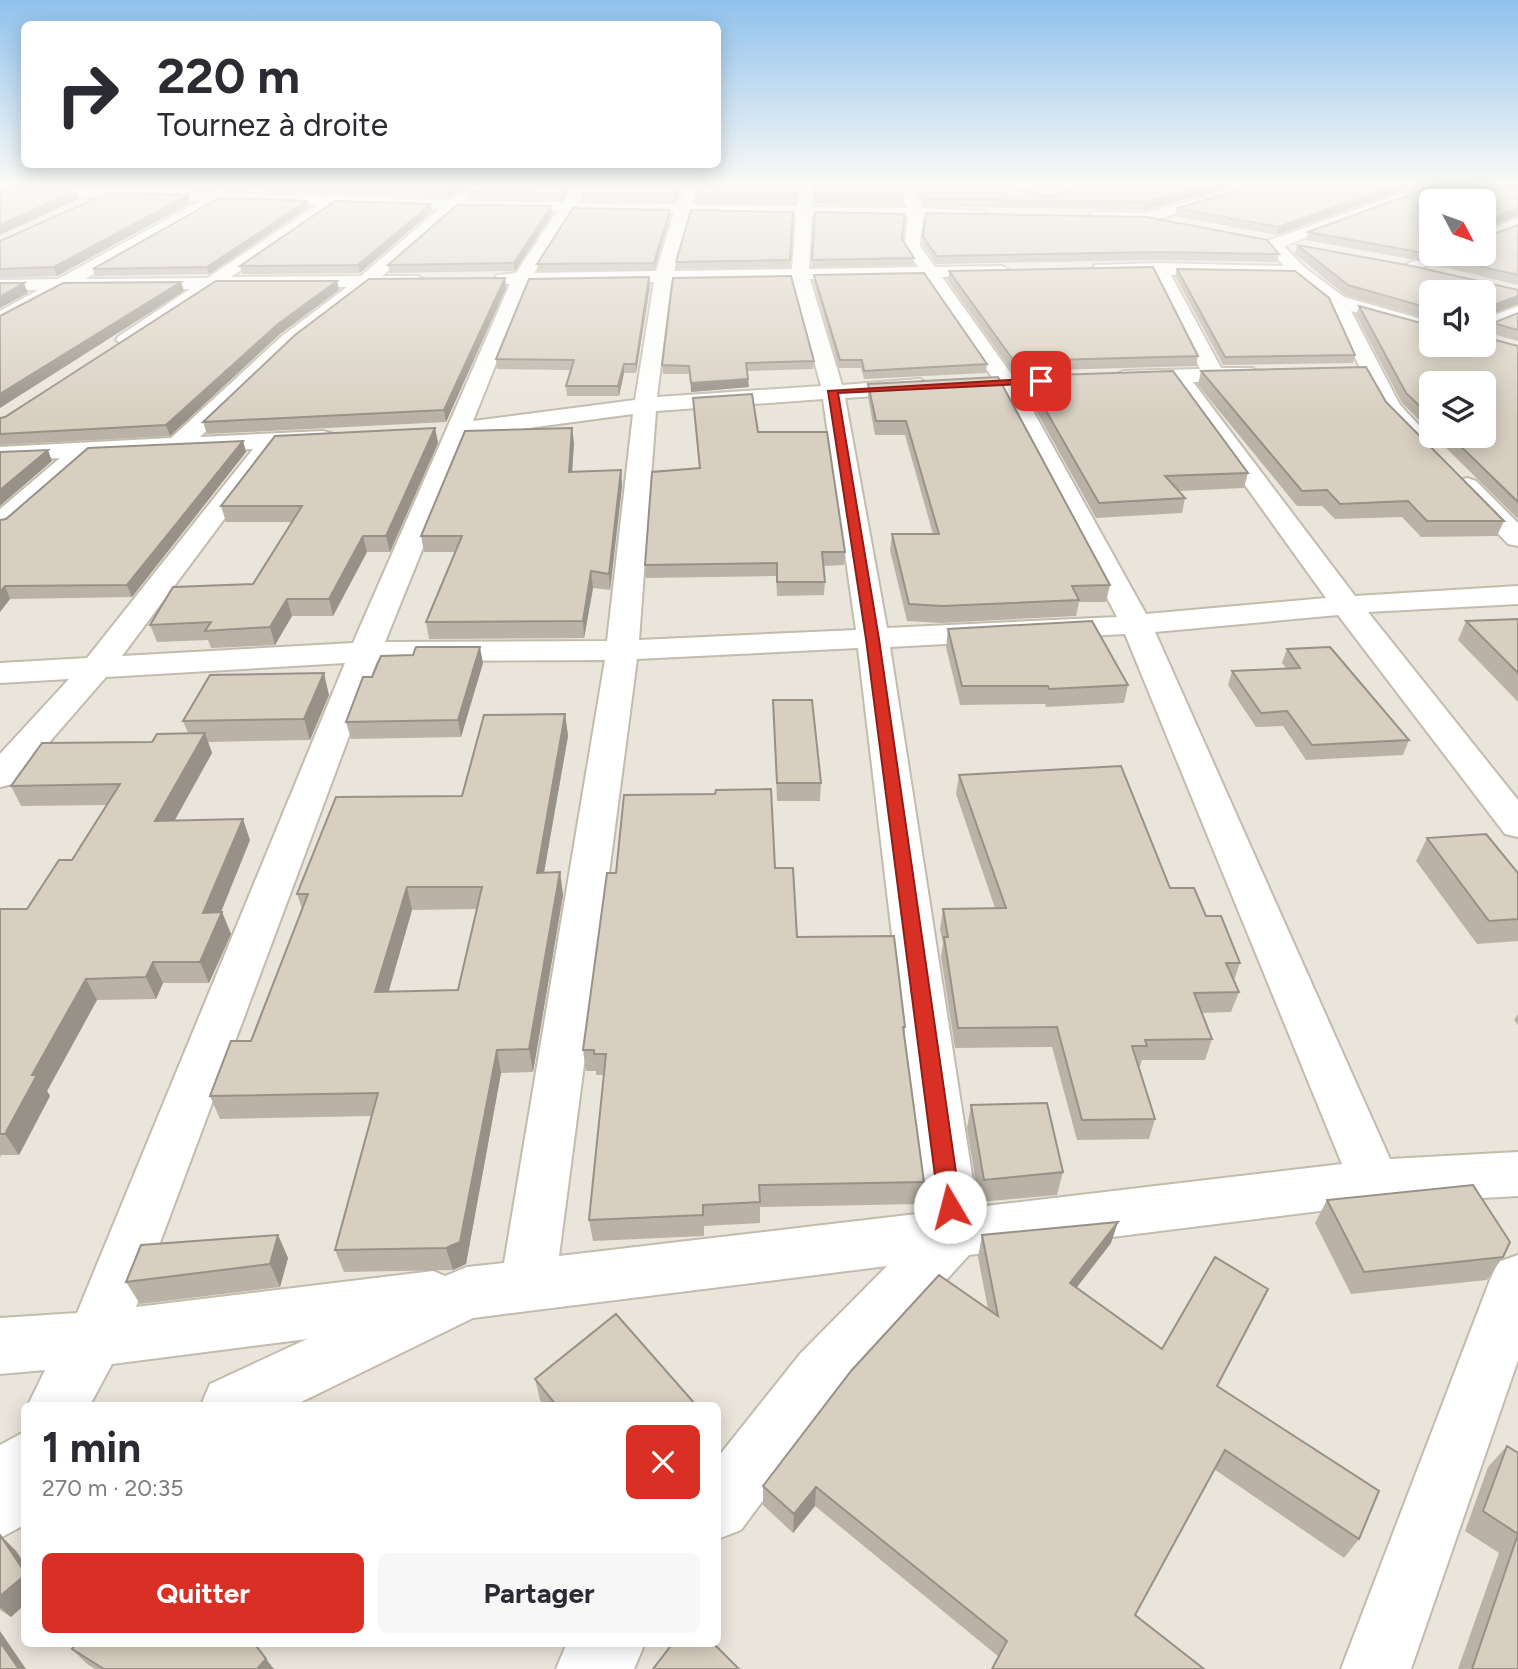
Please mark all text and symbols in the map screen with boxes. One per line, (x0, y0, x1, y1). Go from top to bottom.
text: 220 m (157, 46, 300, 105)
icon: right (42, 49, 133, 140)
text: Tournez à droite (157, 106, 388, 144)
north arrow (1419, 189, 1496, 266)
map controls (1419, 189, 1496, 448)
button: sound (1419, 280, 1496, 357)
pin (1011, 351, 1071, 411)
icon: arrive (1022, 362, 1060, 400)
button: layers (1419, 371, 1496, 448)
position arrow (913, 1170, 987, 1244)
text: 1 min (42, 1422, 141, 1473)
button: close (626, 1425, 700, 1499)
text: 270 m · 20:35 (42, 1474, 184, 1502)
button: Quitter (42, 1553, 364, 1633)
button: Partager (378, 1553, 700, 1633)

